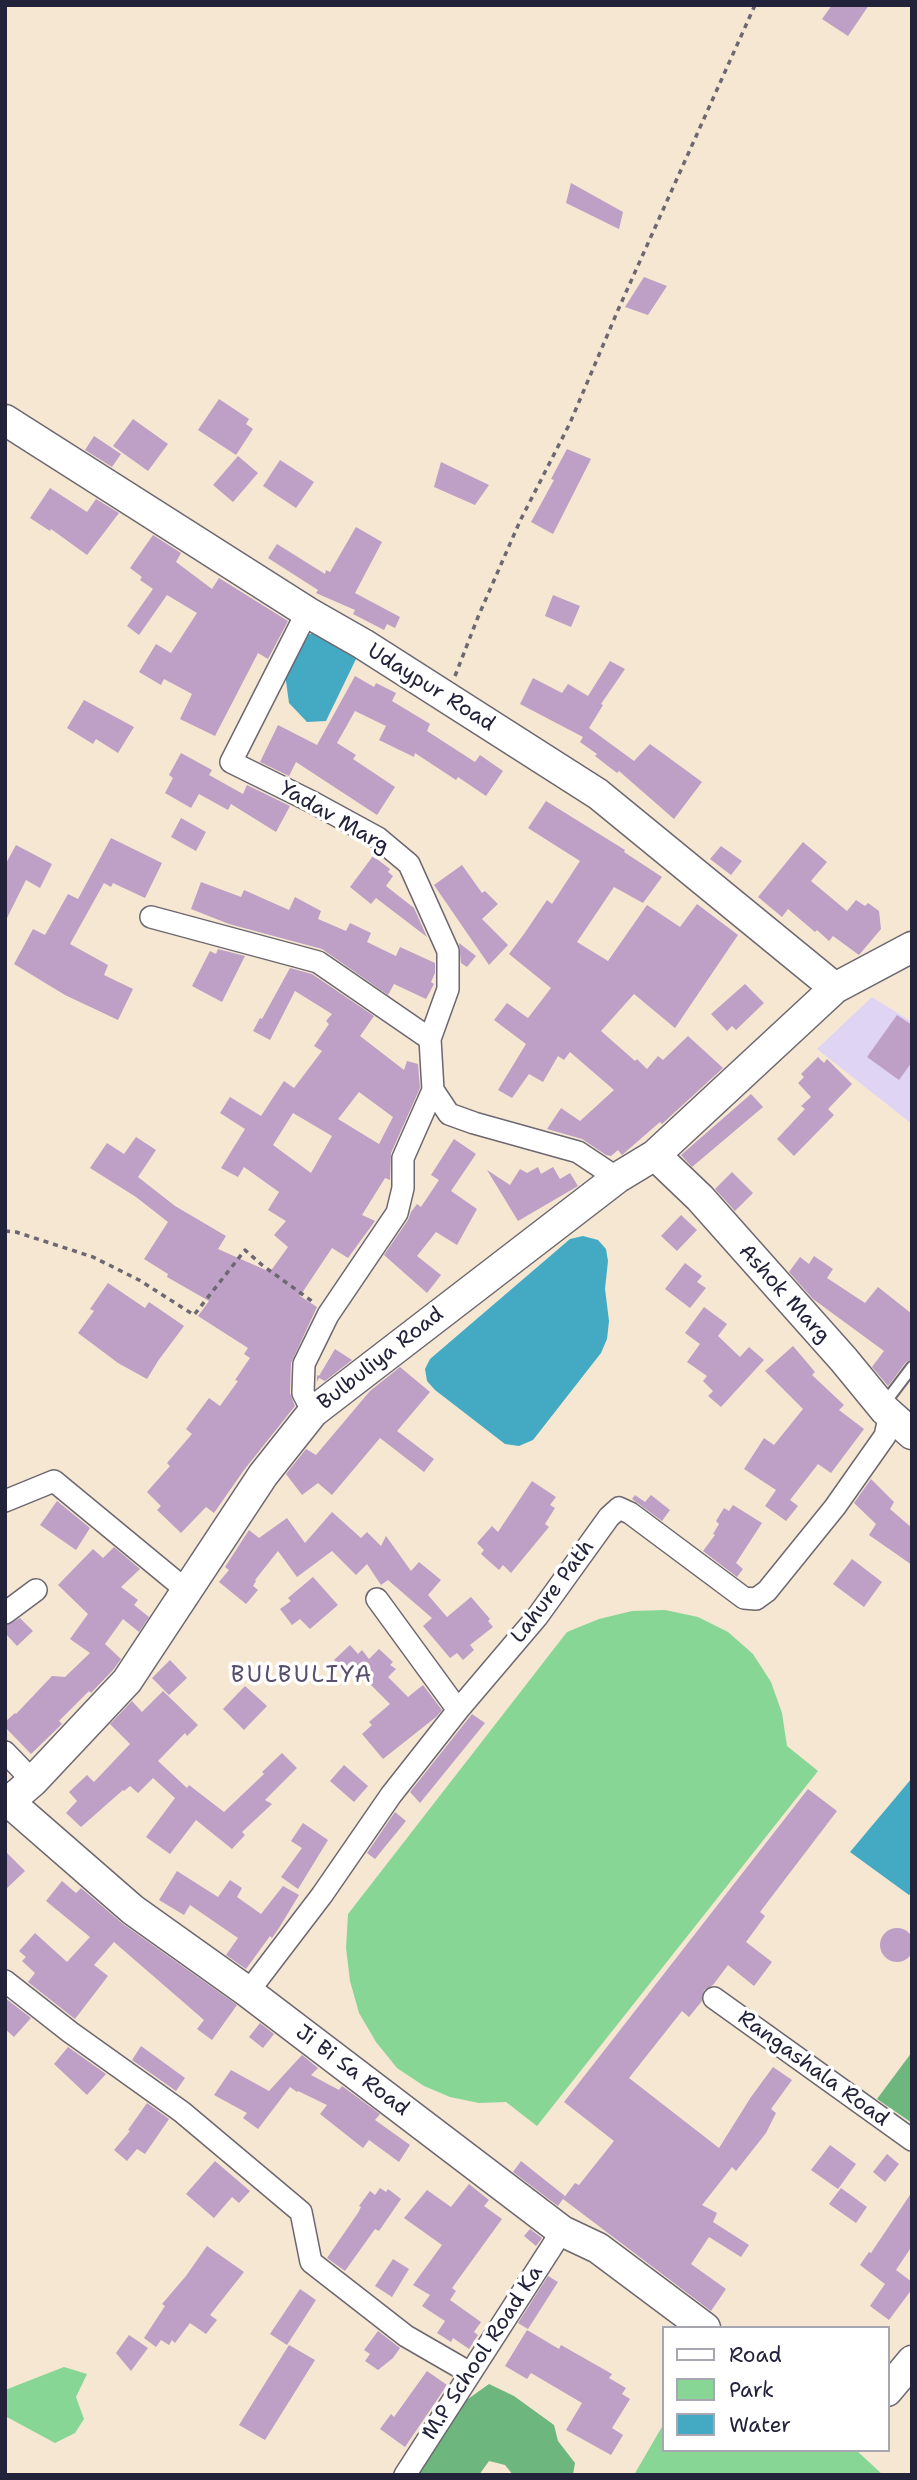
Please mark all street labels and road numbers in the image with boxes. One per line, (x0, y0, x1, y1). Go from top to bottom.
street label: Udaypur Road (363, 639, 499, 737)
street label: Yadav Marg (275, 777, 393, 859)
street label: Ashok Marg (733, 1239, 835, 1349)
street label: Bulbuliya Road (313, 1302, 449, 1416)
street label: Lahure Path (506, 1535, 600, 1649)
street label: Rangashala Road (732, 2006, 894, 2132)
street label: Ji Bi Sa Road (290, 2020, 414, 2122)
street label: M.P School Road Ka (417, 2261, 549, 2445)

